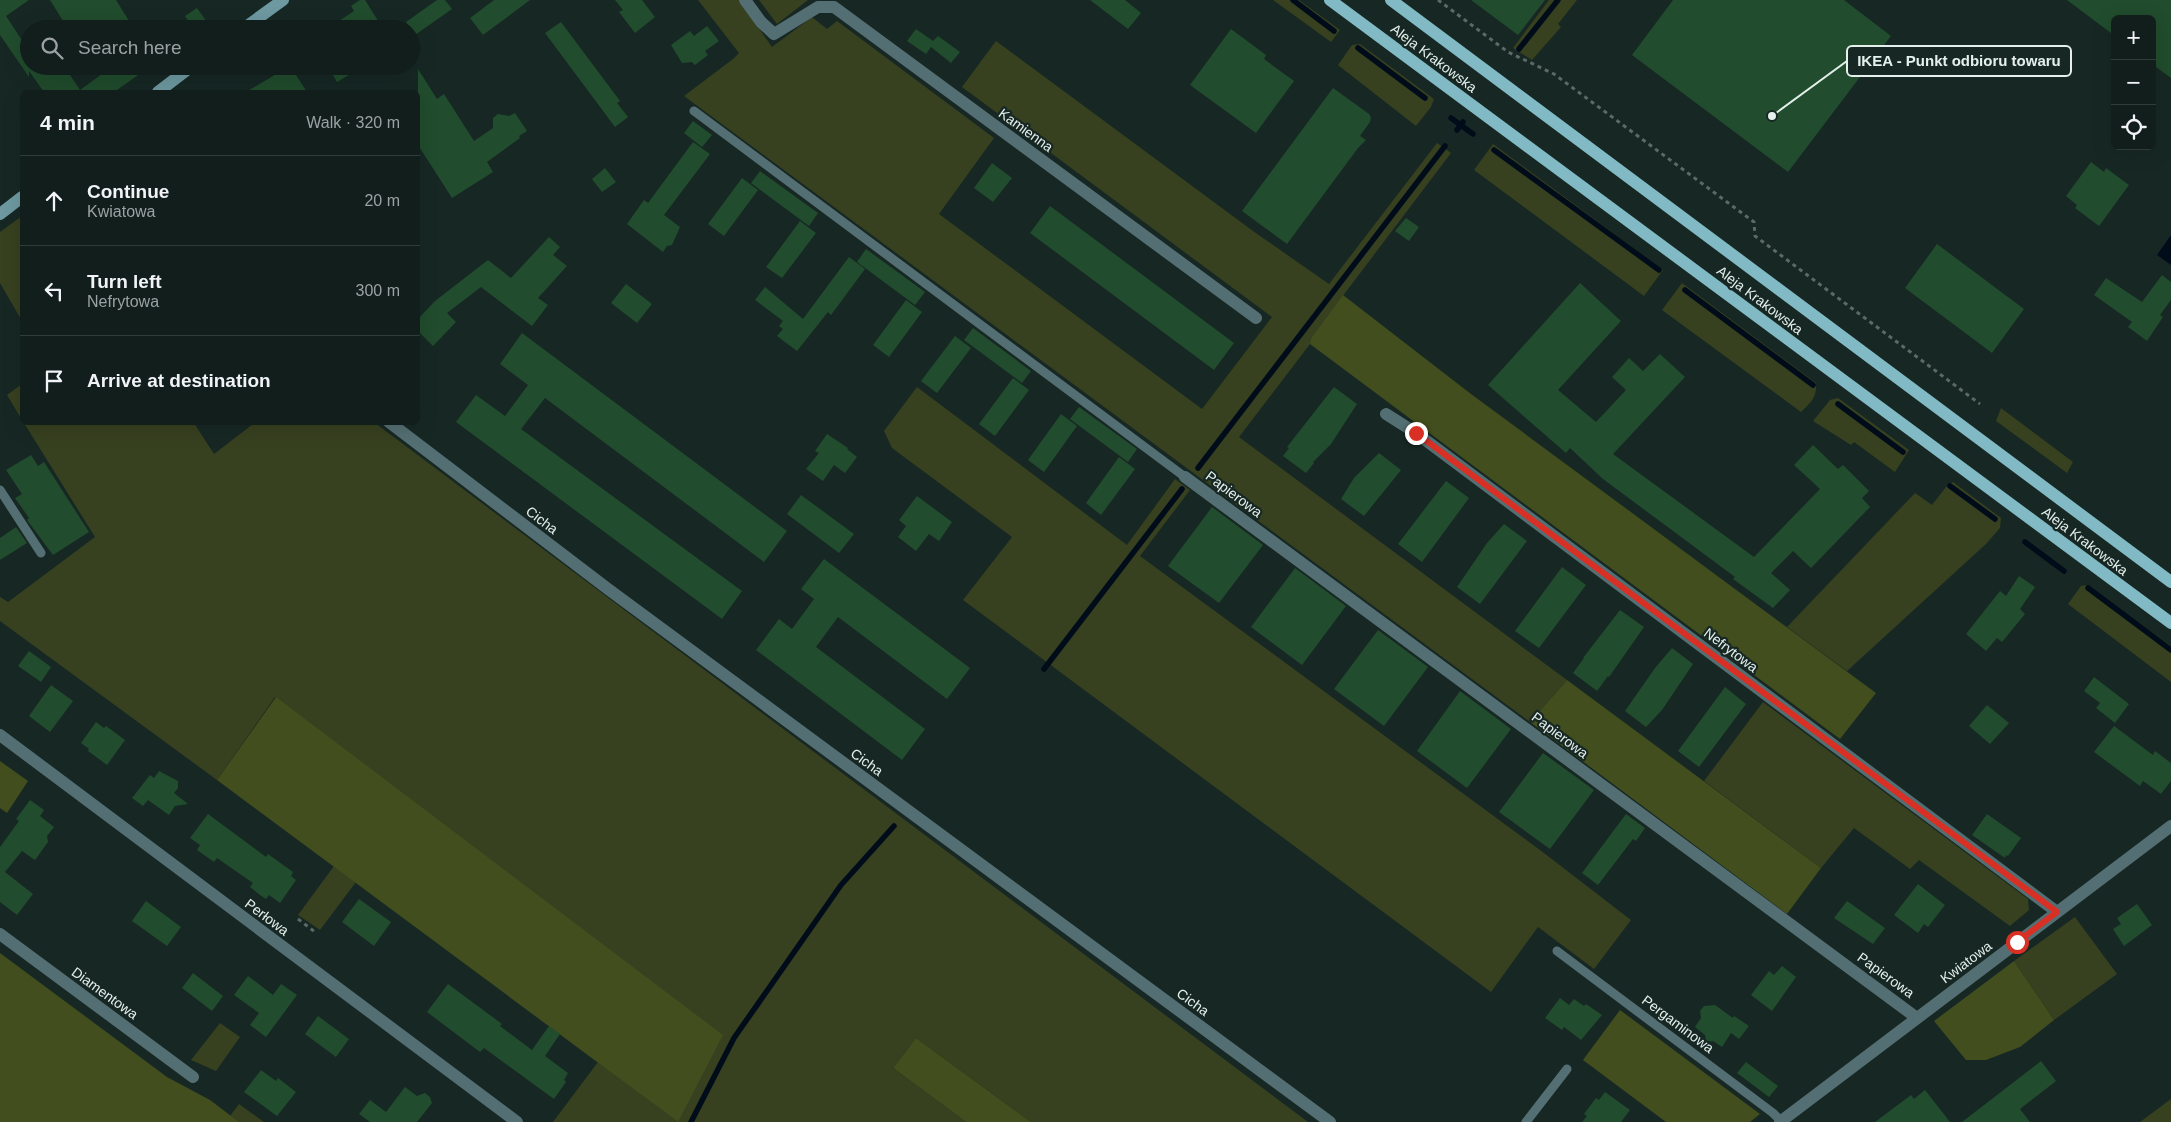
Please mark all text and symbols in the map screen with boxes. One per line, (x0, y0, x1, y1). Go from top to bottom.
map controls (2111, 15, 2156, 150)
button: + (2111, 15, 2156, 60)
search box (20, 20, 420, 75)
street label: Aleja Krakowska (1388, 20, 1480, 96)
icon: search (38, 34, 66, 62)
text: Search here (78, 37, 182, 58)
callout: IKEA - Punkt odbioru towaru (1847, 46, 2071, 76)
text: IKEA - Punkt odbioru towaru (1857, 52, 2061, 69)
button: − (2111, 60, 2156, 105)
street label: Kamienna (996, 105, 1056, 155)
button: locate (2111, 105, 2156, 150)
text: 4 min (40, 111, 95, 134)
text: Walk · 320 m (306, 114, 400, 131)
text: Continue (87, 181, 169, 202)
icon: ahead (40, 187, 68, 215)
text: 20 m (364, 192, 400, 209)
text: Kwiatowa (87, 203, 155, 220)
street label: Aleja Krakowska (1714, 262, 1806, 338)
text: Turn left (87, 271, 162, 292)
icon: left (40, 277, 68, 305)
text: 300 m (356, 282, 400, 299)
text: Nefrytowa (87, 293, 159, 310)
icon: arrive (40, 367, 68, 395)
text: Arrive at destination (87, 370, 271, 391)
route end (1405, 422, 1428, 445)
street label: Papierowa (1203, 468, 1265, 520)
street label: Cicha (523, 503, 561, 537)
street label: Aleja Krakowska (2039, 503, 2131, 579)
street label: Nefrytowa (1701, 625, 1761, 675)
street label: Papierowa (1529, 709, 1591, 761)
street label: Cicha (848, 745, 886, 779)
street label: Perłowa (242, 895, 292, 939)
route start (2006, 931, 2029, 954)
street label: Kwiatowa (1937, 937, 1995, 986)
street label: Papierowa (1855, 949, 1918, 1001)
street label: Diamentowa (69, 964, 141, 1022)
street label: Cicha (1174, 985, 1212, 1019)
street label: Pergaminowa (1639, 992, 1717, 1056)

